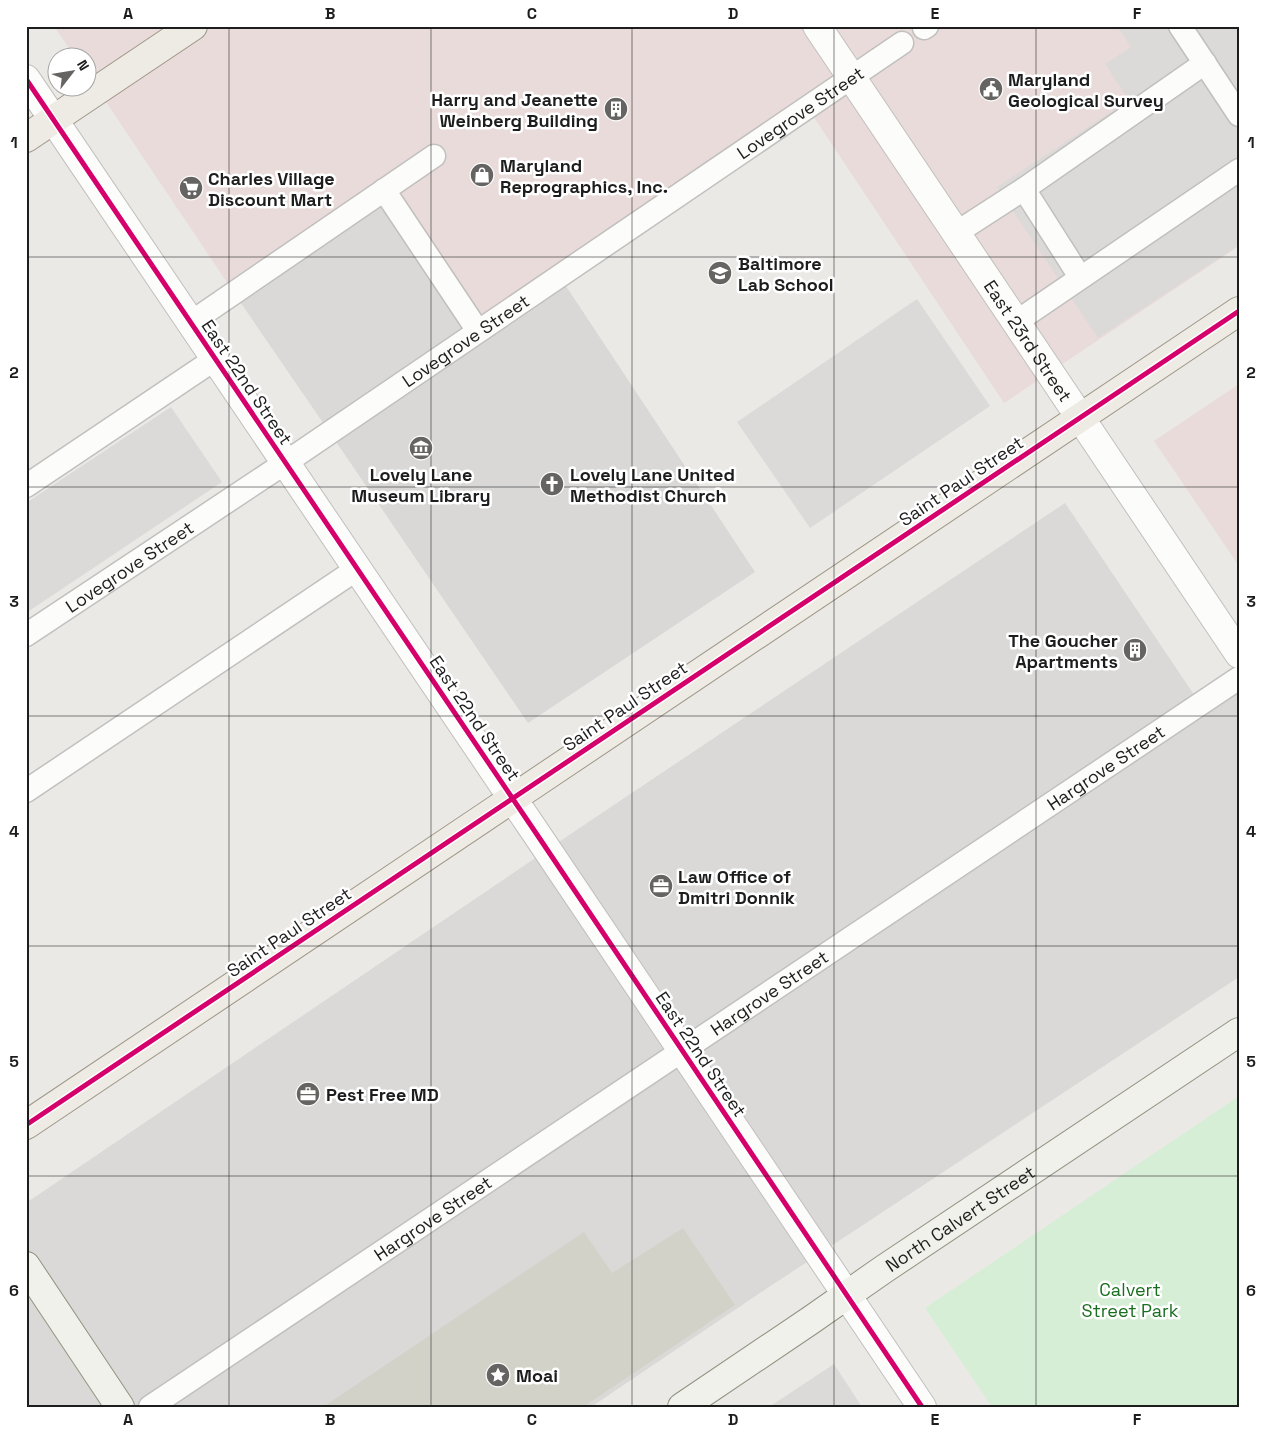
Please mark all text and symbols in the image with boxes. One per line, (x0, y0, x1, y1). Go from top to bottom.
text: A (123, 3, 133, 24)
text: B (325, 3, 335, 24)
text: C (527, 3, 537, 24)
text: D (728, 3, 738, 24)
text: E (931, 3, 940, 24)
text: F (1133, 3, 1142, 24)
north arrow (48, 48, 98, 98)
text: N (73, 57, 93, 74)
street label: Lovegrove Street (732, 61, 868, 164)
place label: Maryland Geological Survey (1008, 68, 1164, 112)
public building icon: Maryland Geological Survey (978, 76, 1004, 102)
place label: Harry and Jeanette Weinberg Building (431, 88, 598, 132)
building icon: Harry and Jeanette Weinberg Building (603, 96, 629, 122)
text: 1 (10, 132, 18, 153)
text: 1 (1247, 132, 1255, 153)
place label: Maryland Reprographics, Inc. (500, 154, 668, 198)
shop icon: Maryland Reprographics, Inc. (469, 162, 495, 188)
place label: Charles Village Discount Mart (208, 167, 335, 211)
supermarket icon: Charles Village Discount Mart (178, 175, 204, 201)
place label: Baltimore Lab School (738, 252, 834, 296)
school or university icon: Baltimore Lab School (707, 260, 733, 286)
street label: East 23rd Street (979, 275, 1078, 406)
street label: Lovegrove Street (397, 289, 533, 392)
street label: East 22nd Street (196, 315, 298, 449)
text: 2 (9, 362, 19, 383)
text: 2 (1246, 362, 1256, 383)
street label: Saint Paul Street (894, 431, 1028, 531)
museum icon: Lovely Lane Museum Library (408, 435, 434, 461)
place label: Lovely Lane Museum Library (351, 463, 491, 507)
place label: Lovely Lane United Methodist Church (570, 463, 735, 507)
church icon: Lovely Lane United Methodist Church (539, 471, 565, 497)
street label: Lovegrove Street (61, 516, 198, 617)
text: 3 (9, 591, 19, 612)
text: 3 (1246, 591, 1256, 612)
place label: The Goucher Apartments (1008, 629, 1118, 673)
building icon: The Goucher Apartments (1122, 637, 1148, 663)
street label: East 22nd Street (424, 651, 526, 785)
street label: Saint Paul Street (558, 656, 692, 756)
street label: Hargrove Street (1042, 720, 1169, 815)
text: 4 (9, 821, 19, 842)
text: 4 (1246, 821, 1256, 842)
place label: Law Office of Dmitri Donnik (678, 865, 795, 909)
office icon: Law Office of Dmitri Donnik (648, 873, 674, 899)
street label: Saint Paul Street (222, 882, 356, 982)
street label: Hargrove Street (706, 945, 832, 1040)
street label: East 22nd Street (650, 987, 752, 1121)
text: 5 (9, 1051, 19, 1072)
text: 5 (1246, 1051, 1256, 1072)
office icon: Pest Free MD (295, 1081, 321, 1107)
place label: Pest Free MD (326, 1083, 439, 1106)
street label: North Calvert Street (881, 1160, 1039, 1276)
street label: Hargrove Street (369, 1170, 496, 1266)
park label: Calvert Street Park (1081, 1278, 1179, 1322)
text: 6 (9, 1280, 19, 1301)
text: 6 (1246, 1280, 1256, 1301)
place icon: Moai (485, 1362, 511, 1388)
place label: Moai (516, 1364, 558, 1387)
text: A (123, 1409, 133, 1430)
text: B (325, 1409, 335, 1430)
text: C (527, 1409, 537, 1430)
text: D (728, 1409, 738, 1430)
text: E (931, 1409, 940, 1430)
text: F (1133, 1409, 1142, 1430)

